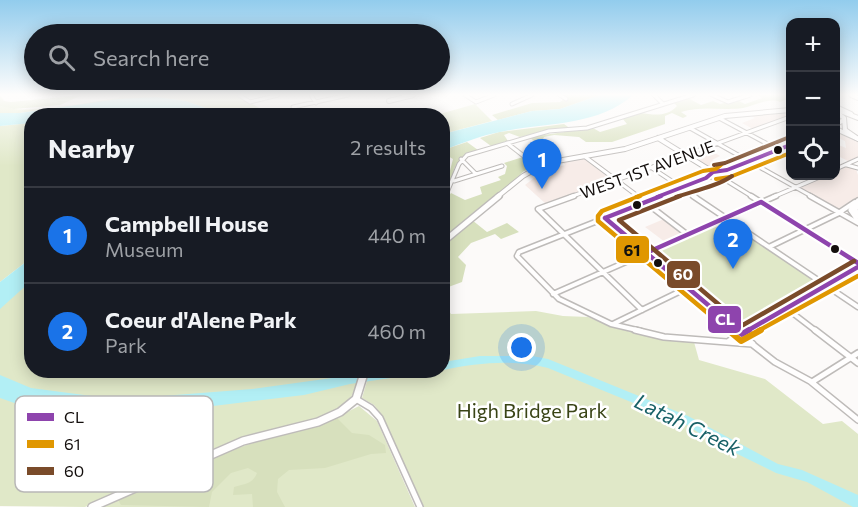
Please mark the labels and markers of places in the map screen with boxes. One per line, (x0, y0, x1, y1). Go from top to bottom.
pin: 1 (522, 140, 562, 189)
unlabelled marker (772, 144, 784, 156)
unlabelled marker (631, 199, 643, 211)
pin: 2 (714, 220, 752, 269)
unlabelled marker (829, 243, 841, 255)
unlabelled marker (652, 257, 664, 269)

